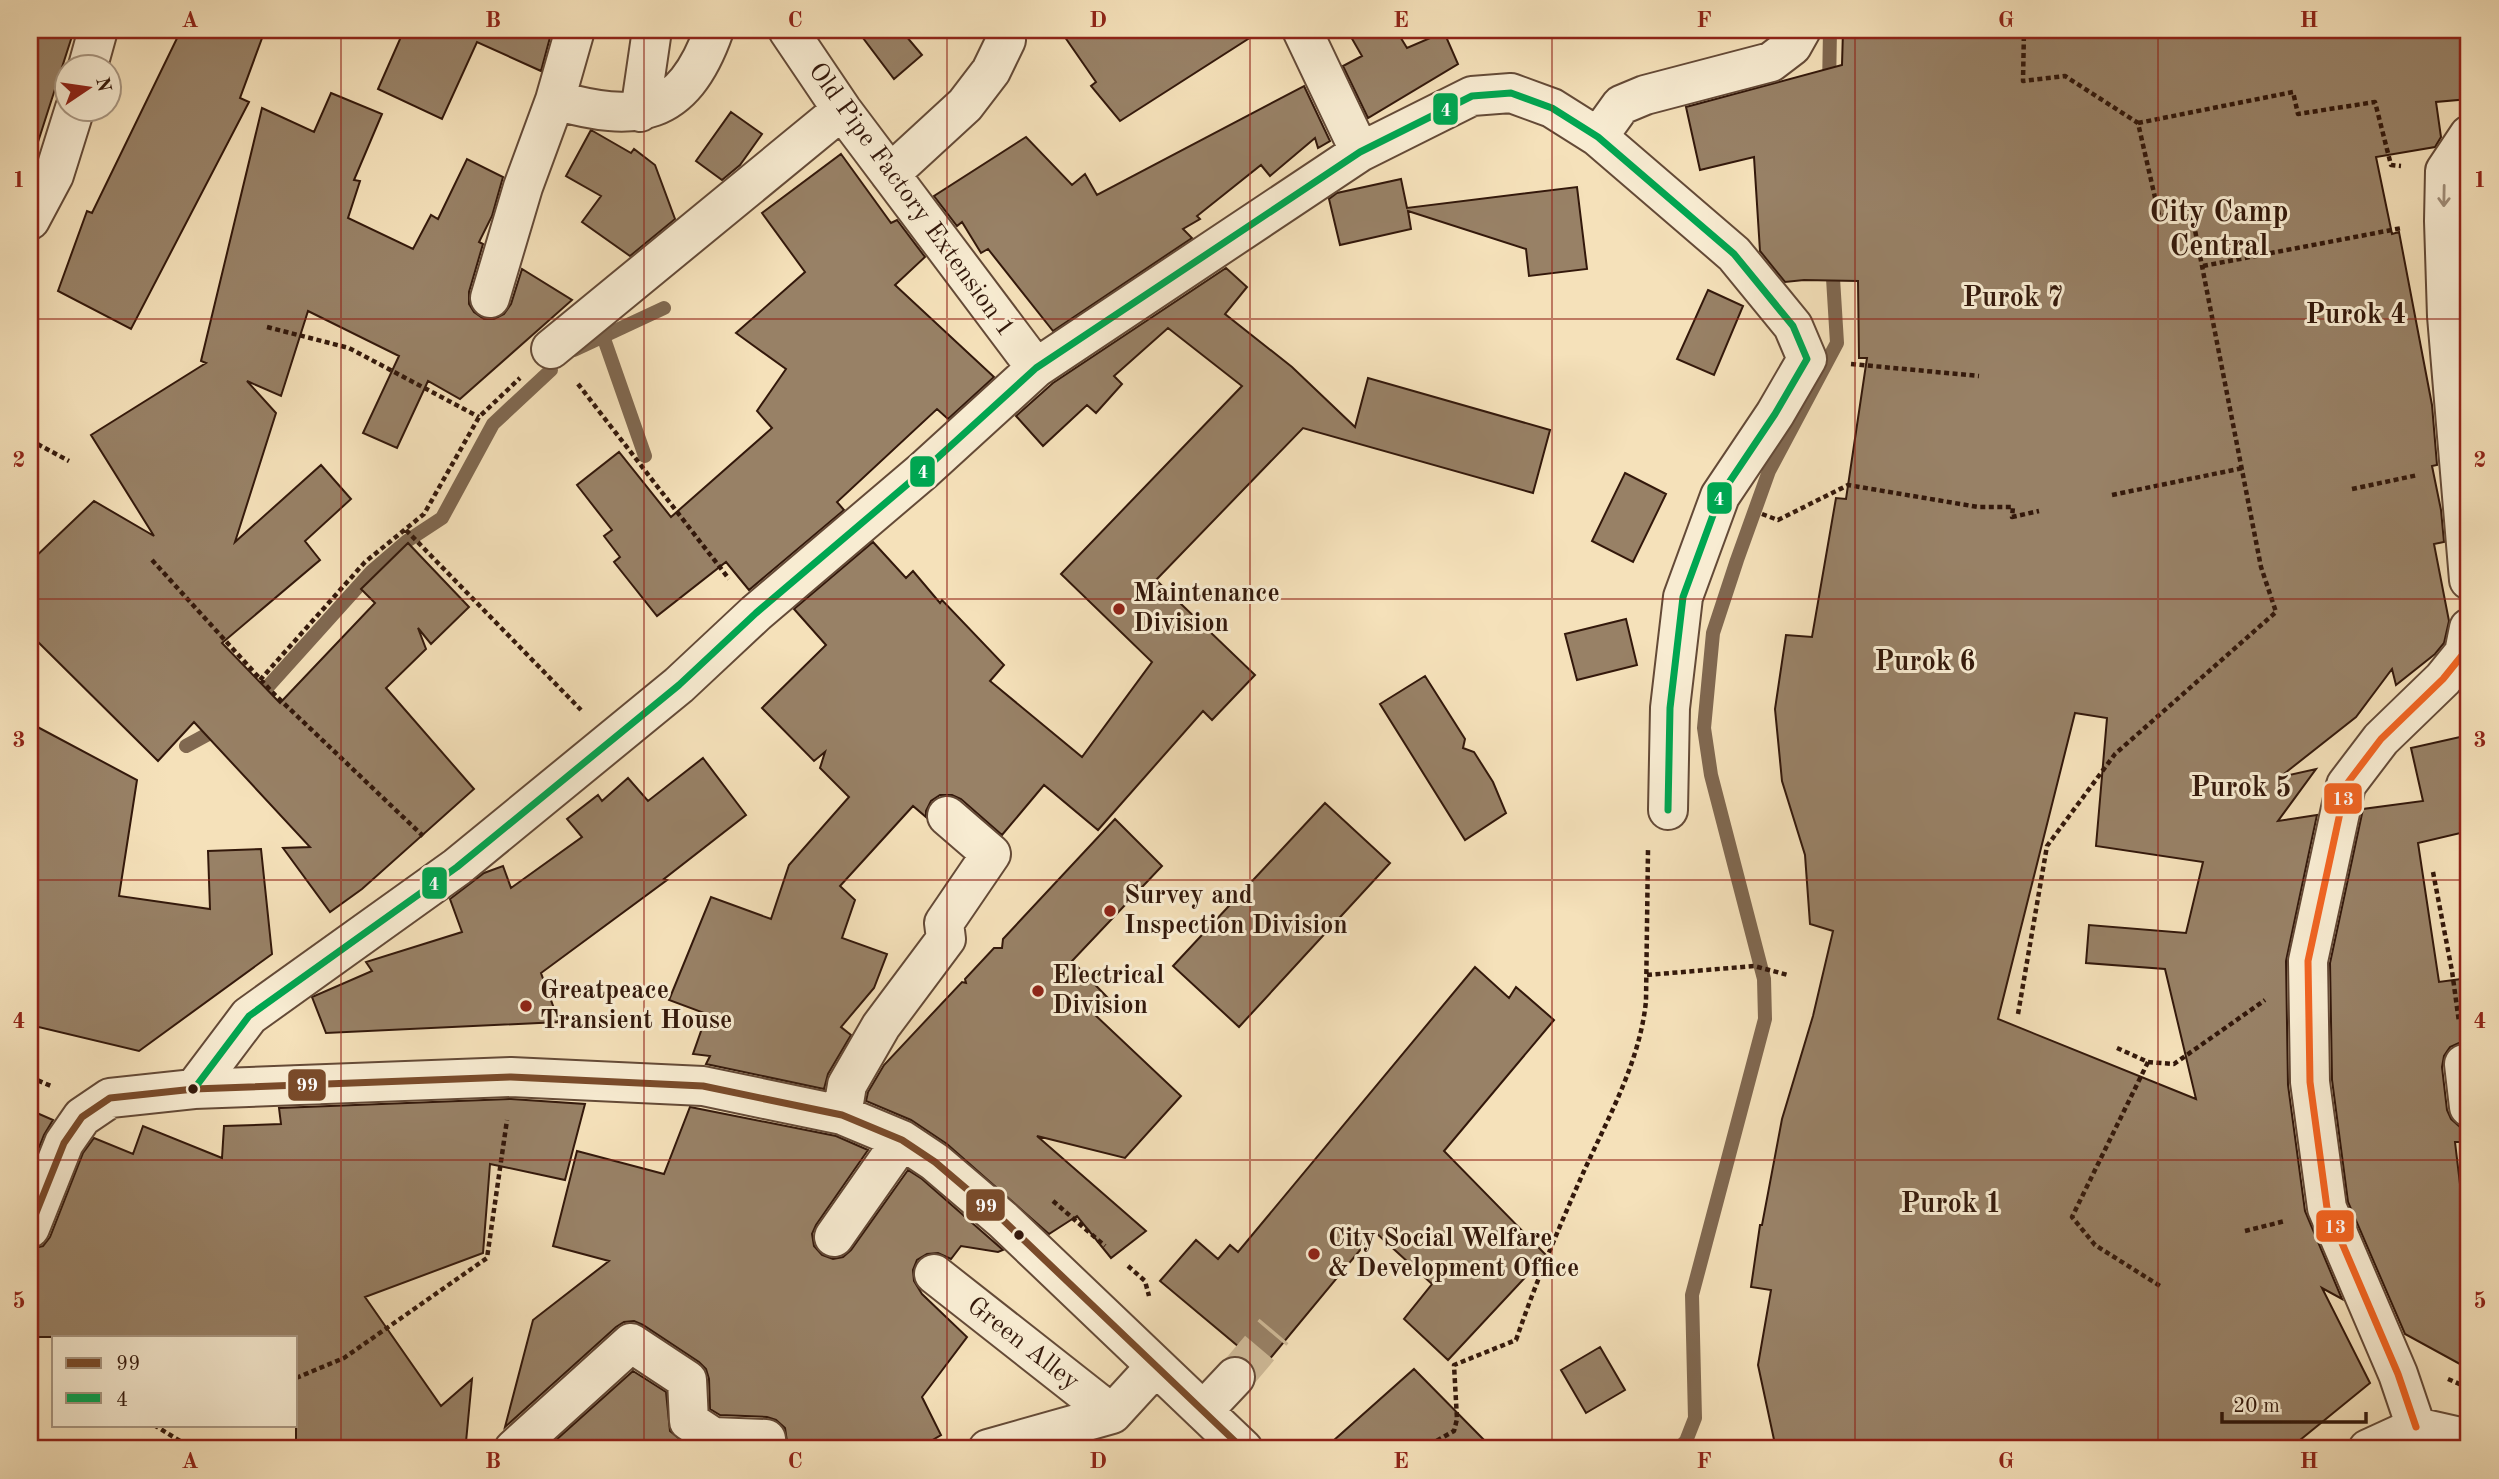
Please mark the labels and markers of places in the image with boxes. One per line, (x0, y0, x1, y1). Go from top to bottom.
place label: Maintenance Division (1133, 581, 1280, 637)
marker: Maintenance Division (1111, 601, 1127, 617)
place label: Survey and Inspection Division (1124, 883, 1348, 939)
marker: Survey and Inspection Division (1102, 903, 1118, 919)
place label: Electrical Division (1052, 963, 1164, 1019)
place label: Greatpeace Transient House (540, 978, 732, 1034)
marker: Electrical Division (1030, 983, 1046, 999)
marker: Greatpeace Transient House (518, 998, 534, 1014)
unlabelled marker (186, 1082, 200, 1096)
place label: City Social Welfare & Development Office (1328, 1226, 1579, 1282)
unlabelled marker (1012, 1228, 1026, 1242)
marker: City Social Welfare & Development Office (1306, 1246, 1322, 1262)

